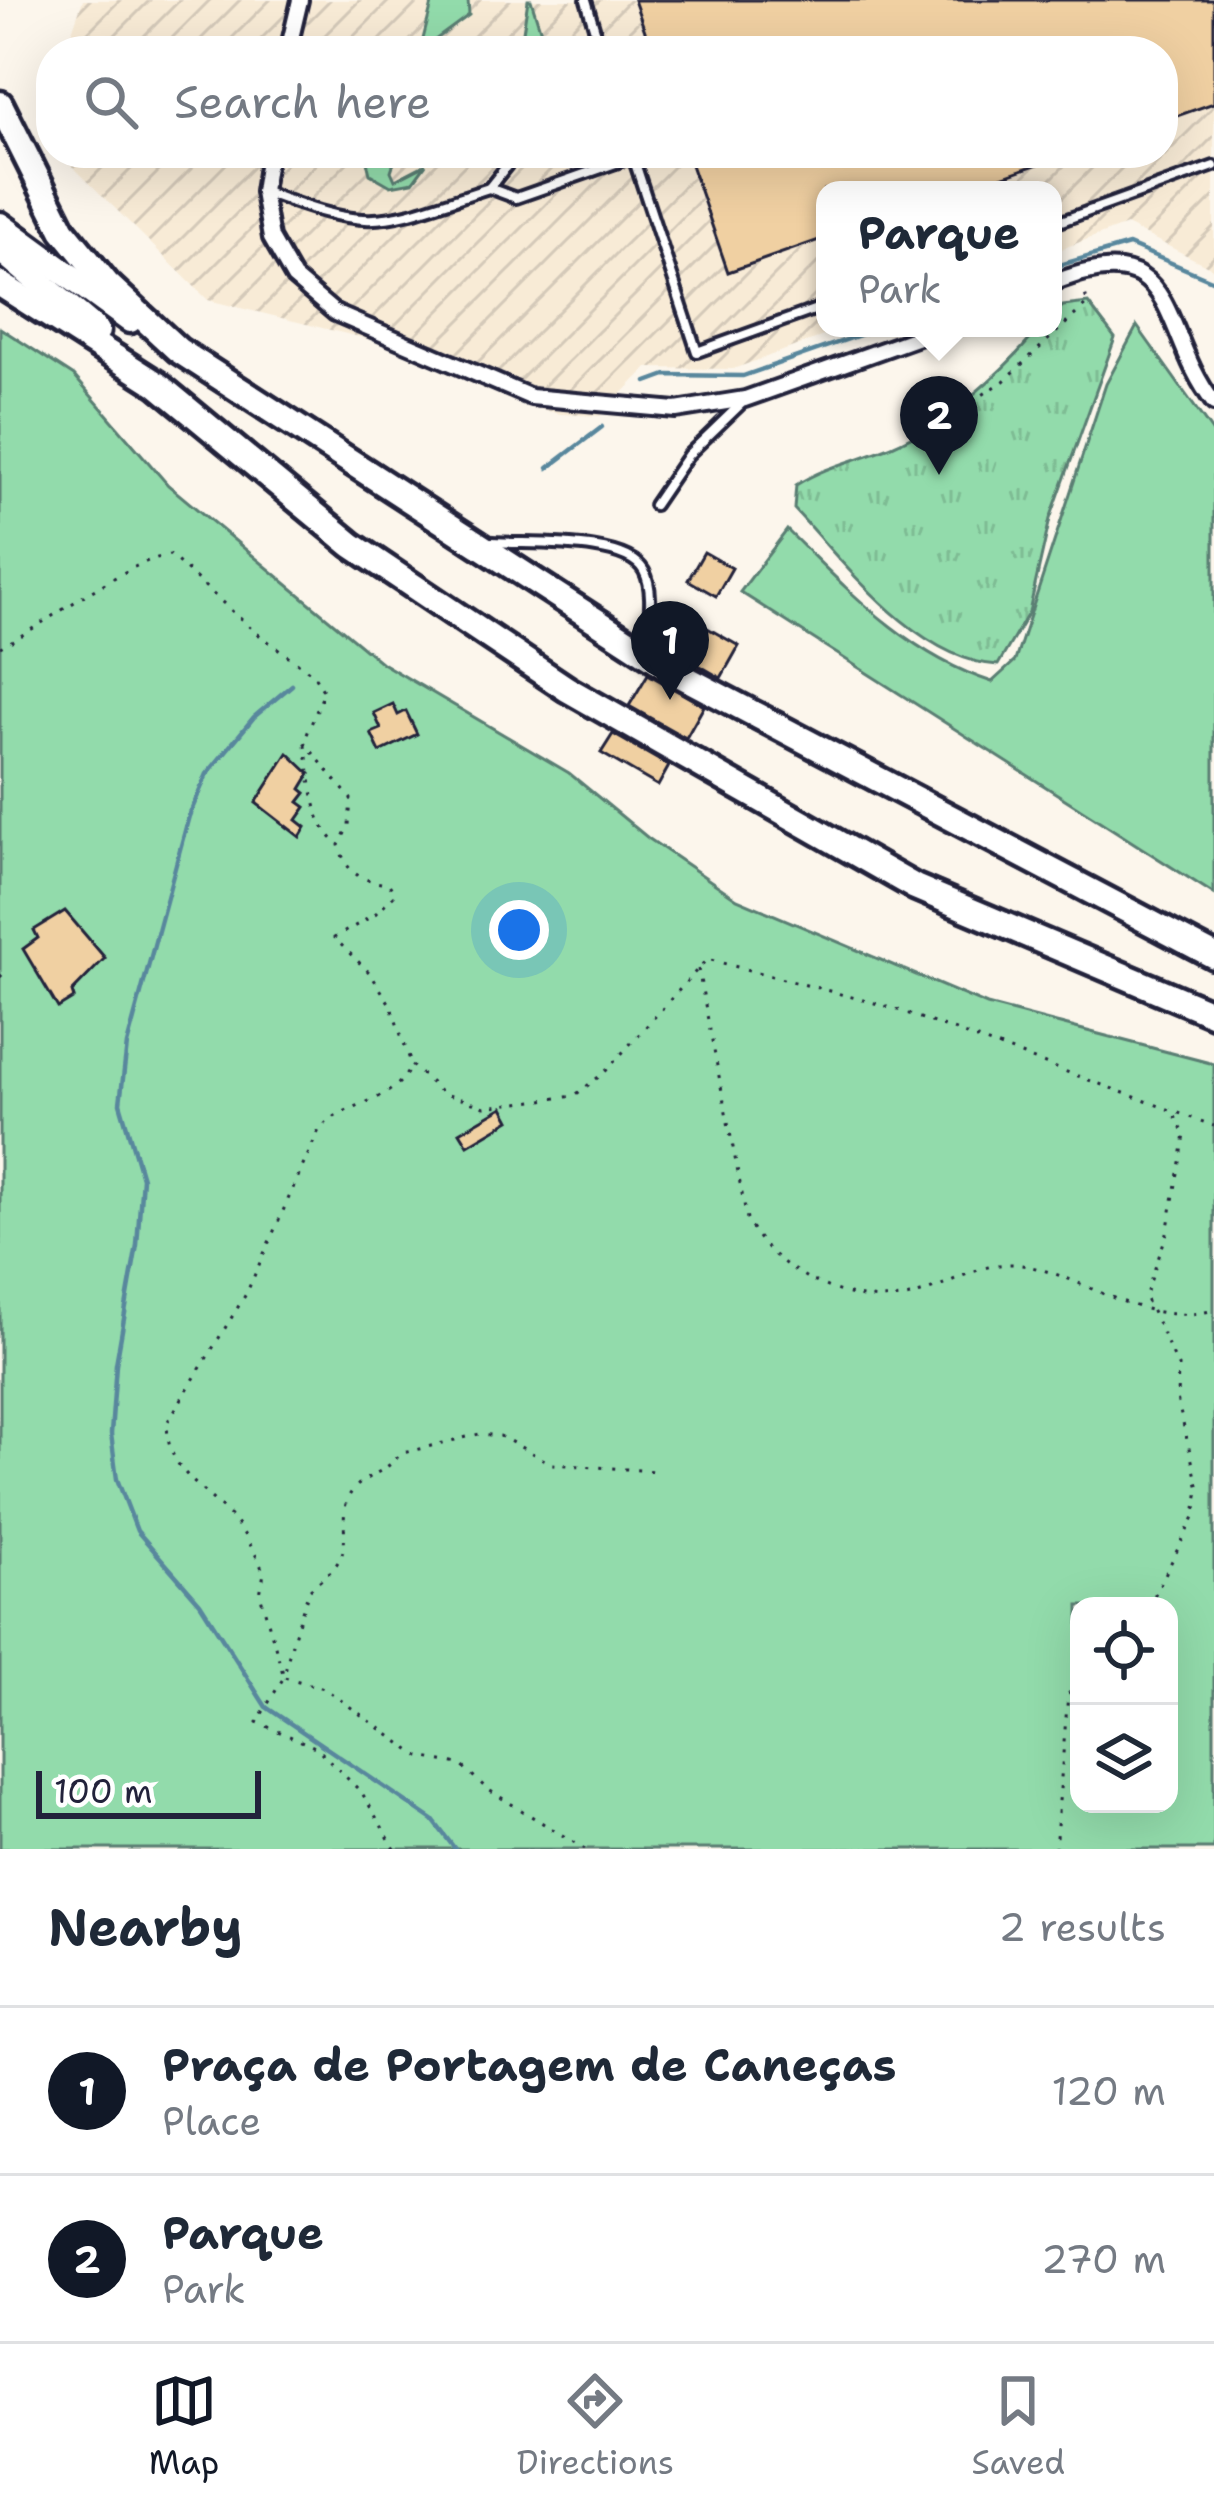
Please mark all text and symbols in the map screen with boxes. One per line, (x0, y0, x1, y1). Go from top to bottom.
search box (36, 36, 1178, 168)
icon: search (78, 69, 144, 135)
text: Search here (174, 72, 431, 132)
popup (816, 181, 1062, 337)
text: Parque (858, 203, 1020, 263)
text: Park (858, 263, 942, 315)
pin: 2 (900, 376, 978, 475)
pin: 1 (631, 601, 709, 700)
your location (489, 900, 549, 960)
map controls (1070, 1597, 1178, 1813)
button: locate (1070, 1597, 1178, 1705)
button: layers (1070, 1705, 1178, 1813)
scale bar (36, 1765, 261, 1818)
text: 100 m (54, 1769, 153, 1814)
text: Nearby (48, 1893, 243, 1961)
text: 2 results (999, 1901, 1166, 1953)
text: Praça de Portagem de Caneças (162, 2035, 896, 2095)
text: 1 (78, 2065, 96, 2117)
text: 120 m (1051, 2065, 1166, 2117)
text: Place (162, 2095, 261, 2147)
text: Parque (162, 2203, 324, 2263)
text: 2 (73, 2233, 101, 2285)
text: 270 m (1041, 2233, 1166, 2285)
text: Park (162, 2263, 246, 2315)
tab: Map (149, 2368, 219, 2485)
tab: Directions (517, 2368, 674, 2485)
tab: Saved (972, 2368, 1065, 2485)

